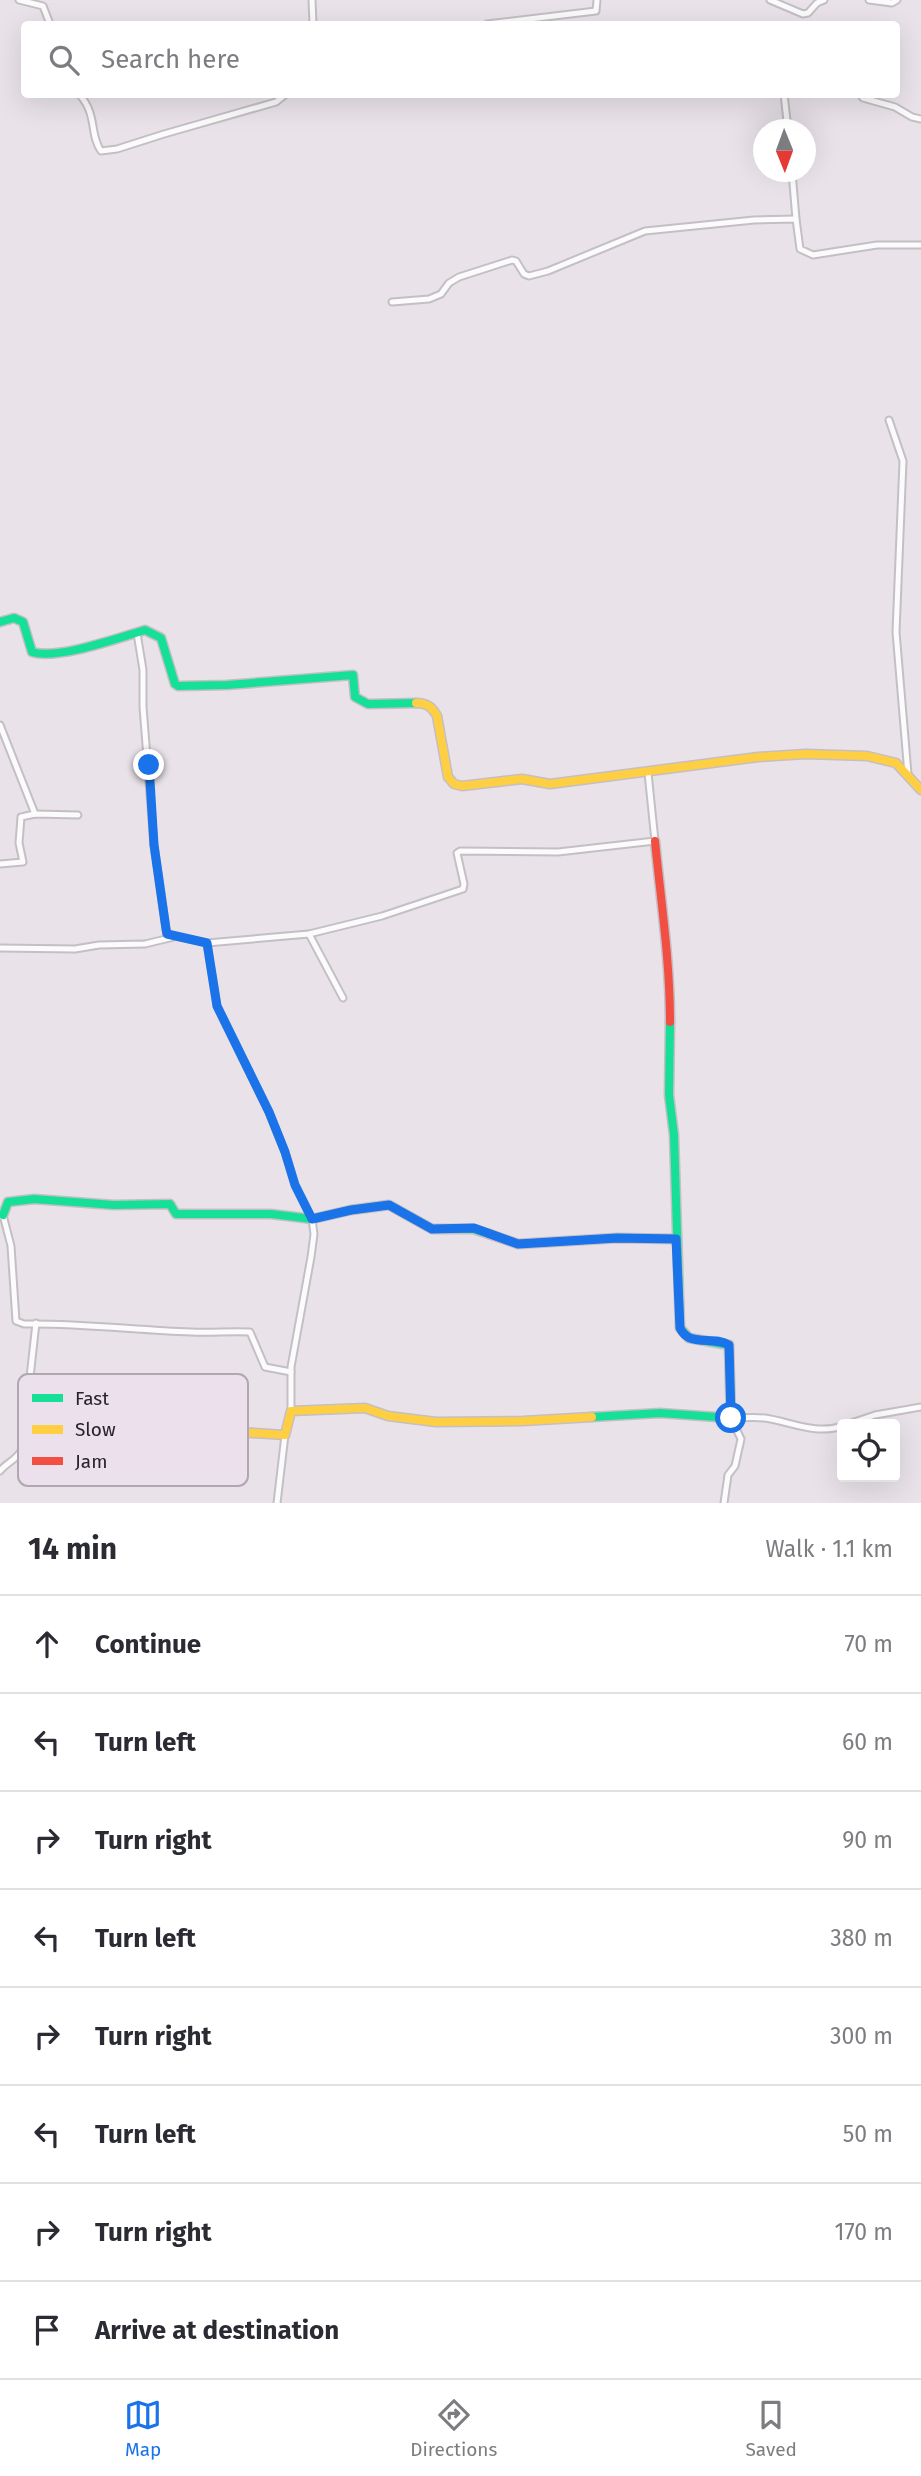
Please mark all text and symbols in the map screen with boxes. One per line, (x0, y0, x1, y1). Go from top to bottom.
search box (21, 21, 900, 98)
icon: search (45, 41, 83, 79)
text: Search here (101, 44, 240, 75)
north arrow (753, 119, 816, 182)
route end (133, 749, 164, 780)
legend (18, 1374, 248, 1486)
text: Fast (75, 1387, 109, 1410)
route start (715, 1402, 746, 1433)
text: Slow (75, 1418, 116, 1441)
map controls (837, 1419, 900, 1482)
button: locate (837, 1419, 900, 1482)
text: Jam (75, 1450, 107, 1473)
text: 14 min (28, 1531, 117, 1567)
text: Walk · 1.1 km (765, 1535, 893, 1563)
icon: ahead (28, 1625, 66, 1663)
text: Continue (95, 1629, 201, 1660)
text: 70 m (844, 1630, 893, 1658)
icon: left (28, 1723, 66, 1761)
text: Turn left (95, 1727, 196, 1758)
text: 60 m (842, 1728, 893, 1756)
icon: right (28, 1821, 66, 1859)
text: Turn right (95, 1825, 212, 1856)
text: 90 m (842, 1826, 893, 1854)
icon: left (28, 1919, 66, 1957)
text: Turn left (95, 1923, 196, 1954)
text: 380 m (830, 1924, 893, 1952)
icon: right (28, 2017, 66, 2055)
text: Turn right (95, 2021, 212, 2052)
text: 300 m (830, 2022, 893, 2050)
icon: left (28, 2115, 66, 2153)
text: Turn left (95, 2119, 196, 2150)
text: 50 m (843, 2120, 893, 2148)
icon: right (28, 2213, 66, 2251)
text: Turn right (95, 2217, 212, 2248)
text: 170 m (834, 2218, 893, 2246)
icon: arrive (28, 2311, 66, 2349)
text: Arrive at destination (95, 2315, 339, 2346)
tab: Map (124, 2396, 162, 2461)
tab: Directions (410, 2396, 497, 2461)
tab: Saved (746, 2396, 797, 2461)

